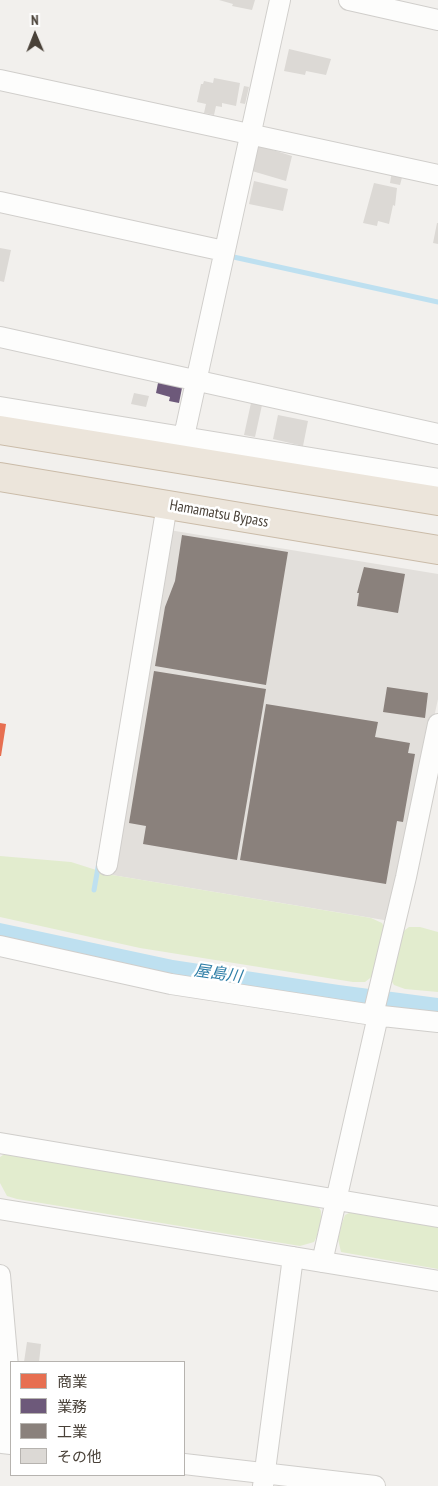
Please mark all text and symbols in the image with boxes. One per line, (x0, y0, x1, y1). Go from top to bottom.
north arrow (10, 10, 60, 60)
text: N (31, 11, 39, 29)
street label: Hamamatsu Bypass (168, 496, 270, 532)
water label: 屋島川 (193, 961, 243, 987)
legend (10, 1361, 185, 1476)
text: 商業 (57, 1372, 87, 1391)
text: 業務 (57, 1397, 87, 1416)
text: 工業 (57, 1422, 87, 1441)
text: その他 (57, 1447, 102, 1466)

